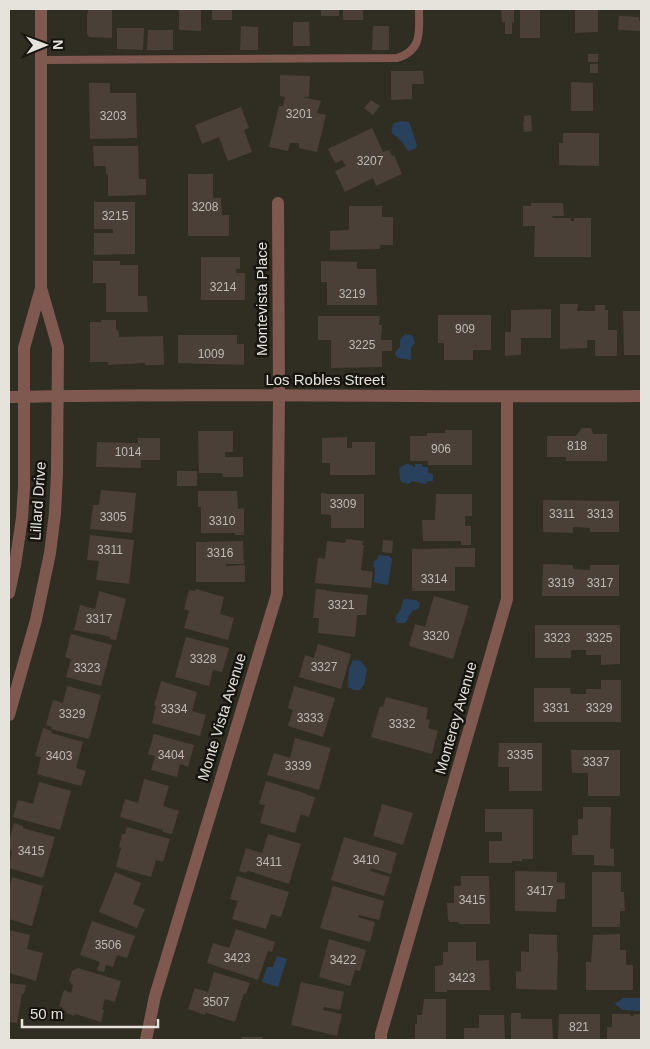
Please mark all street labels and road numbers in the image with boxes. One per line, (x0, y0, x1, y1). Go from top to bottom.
street label: Montevista Place (253, 242, 270, 356)
street label: Los Robles Street (265, 371, 385, 388)
street label: Lillard Drive (26, 461, 49, 541)
street label: Monte Vista Avenue (194, 651, 249, 783)
street label: Monterey Avenue (431, 660, 480, 776)

